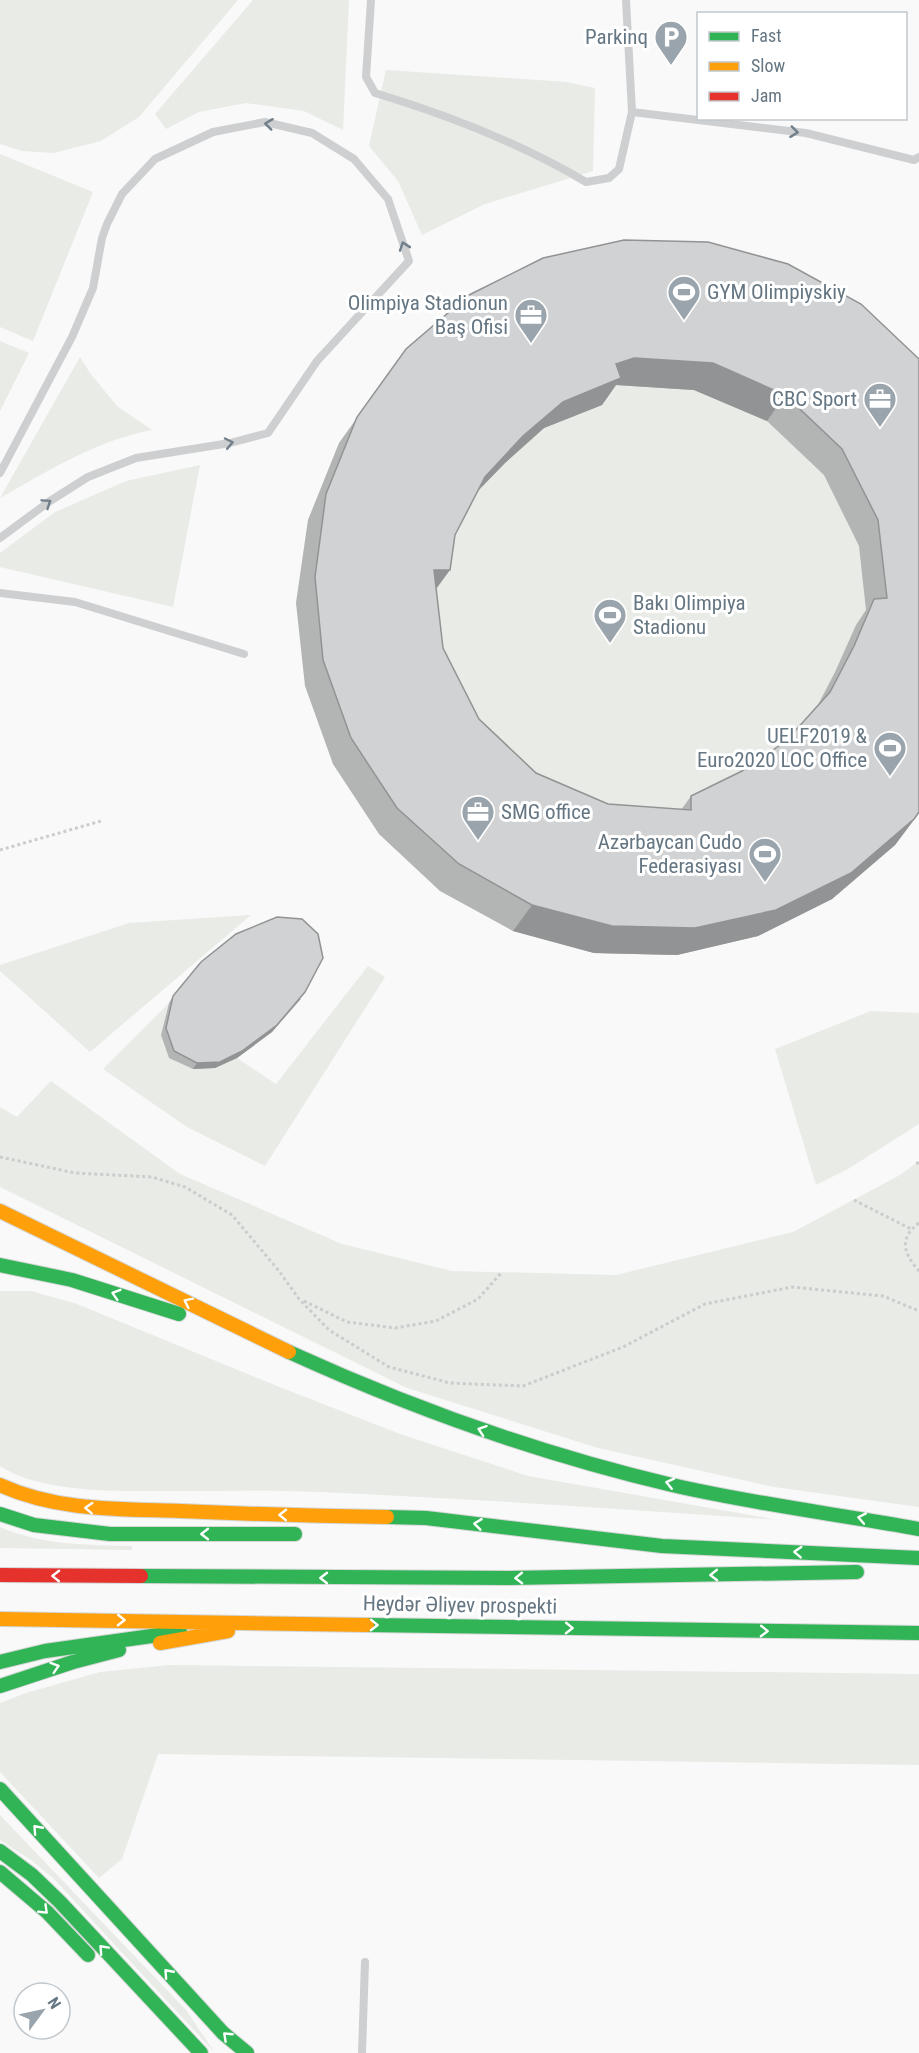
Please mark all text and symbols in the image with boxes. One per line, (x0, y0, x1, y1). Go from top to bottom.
legend (697, 12, 907, 120)
parking icon: Parkinq (653, 19, 689, 66)
place label: Parkinq (585, 25, 648, 49)
text: Fast (751, 25, 782, 46)
text: Slow (751, 55, 786, 76)
text: Jam (751, 85, 782, 106)
one-way arrow (264, 118, 274, 131)
one-way arrow (789, 125, 799, 138)
one-way arrow (398, 241, 411, 252)
sports icon: GYM Olimpiyskiy (666, 274, 702, 321)
place label: GYM Olimpiyskiy (707, 280, 846, 304)
place label: Olimpiya Stadionun Baş Ofisi (348, 291, 508, 339)
office icon: Olimpiya Stadionun Baş Ofisi (513, 297, 549, 344)
office icon: CBC Sport (862, 381, 898, 428)
place label: CBC Sport (772, 387, 857, 411)
one-way arrow (224, 437, 234, 450)
one-way arrow (40, 499, 51, 510)
place label: Bakı Olimpiya Stadionu (633, 591, 746, 639)
sports icon: Bakı Olimpiya Stadionu (592, 597, 628, 644)
place label: UELF2019 & Euro2020 LOC Office (697, 724, 868, 772)
sports icon: UELF2019 & Euro2020 LOC Office (872, 730, 908, 777)
office icon: SMG office (460, 794, 496, 841)
place label: SMG office (501, 800, 591, 824)
place label: Azərbaycan Cudo Federasiyası (598, 830, 742, 878)
sports icon: Azərbaycan Cudo Federasiyası (747, 836, 783, 883)
one-way arrow (111, 1289, 122, 1301)
one-way arrow (184, 1298, 195, 1310)
one-way arrow (477, 1425, 488, 1437)
one-way arrow (665, 1477, 675, 1490)
one-way arrow (84, 1501, 93, 1514)
one-way arrow (279, 1509, 288, 1521)
one-way arrow (857, 1512, 867, 1525)
one-way arrow (474, 1518, 483, 1531)
one-way arrow (201, 1528, 210, 1540)
one-way arrow (793, 1546, 802, 1559)
one-way arrow (709, 1569, 718, 1581)
one-way arrow (52, 1570, 61, 1582)
one-way arrow (319, 1572, 328, 1584)
one-way arrow (514, 1572, 523, 1584)
street label: Heydər Əliyev prospekti (363, 1591, 557, 1619)
one-way arrow (117, 1614, 126, 1627)
one-way arrow (369, 1618, 378, 1631)
one-way arrow (564, 1621, 573, 1634)
one-way arrow (759, 1624, 768, 1637)
one-way arrow (49, 1662, 60, 1675)
one-way arrow (33, 1826, 44, 1836)
one-way arrow (37, 1902, 48, 1913)
one-way arrow (99, 1945, 110, 1956)
one-way arrow (164, 1970, 175, 1980)
north arrow (12, 1981, 72, 2041)
text: N (44, 1994, 65, 2012)
one-way arrow (223, 2032, 233, 2043)

